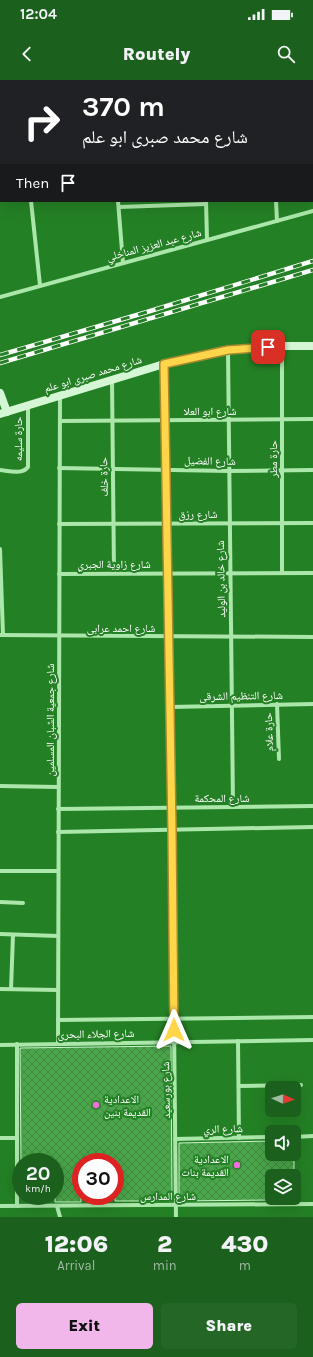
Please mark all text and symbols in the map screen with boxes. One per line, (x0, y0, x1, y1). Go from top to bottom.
text: 12:04 (20, 5, 57, 23)
icon: back (16, 43, 38, 65)
text: Routely (123, 43, 190, 65)
icon: search (275, 43, 297, 65)
text: 370 m (82, 90, 165, 123)
icon: right (16, 96, 68, 148)
text: شارع محمد صبرى ابو علم (82, 126, 248, 148)
icon: arrive (57, 172, 79, 194)
text: Then (16, 174, 49, 192)
street label: شارع عبد العزيز المناخلي (105, 226, 203, 266)
pin (251, 330, 285, 364)
icon: arrive (257, 336, 279, 358)
street label: شارع محمد صبرى ابو علم (43, 353, 144, 396)
street label: شارع ابو العلا (183, 405, 237, 418)
street label: حارة سليمه (12, 417, 25, 461)
street label: حارة مطر (267, 440, 280, 479)
street label: شارع الفضيل (184, 454, 236, 468)
street label: حارة خلف (97, 457, 111, 497)
street label: شارع رزق (178, 508, 218, 521)
street label: شارع خالد بن الوليد (214, 540, 228, 618)
street label: شارع زاوية الجبري (77, 558, 151, 572)
street label: شارع احمد عرابى (87, 622, 155, 635)
street label: شارع جمعية الشبان المسلمين (44, 664, 57, 776)
street label: شارع التنظيم الشرقى (199, 689, 283, 704)
street label: حارة علام (262, 712, 276, 752)
street label: شارع المحكمة (195, 792, 249, 805)
position arrow (153, 1009, 195, 1051)
street label: شارع الجلاء البحرى (58, 1027, 134, 1041)
street label: شارع بورسعيد (159, 1061, 173, 1119)
north arrow (265, 1081, 301, 1117)
map controls (265, 1081, 301, 1205)
place label: الاعدادية القديمة بنين (104, 1093, 151, 1119)
marker: الاعدادية القديمة بنين (91, 1100, 101, 1110)
street label: شارع الري (203, 1122, 243, 1138)
button: sound (265, 1125, 301, 1161)
speed limit sign: 30 (72, 1153, 124, 1205)
place label: الاعدادية القديمة بنات (181, 1153, 229, 1179)
marker: الاعدادية القديمة بنات (232, 1160, 242, 1170)
text: 20 (26, 1162, 50, 1185)
button: layers (265, 1169, 301, 1205)
text: km/h (25, 1183, 51, 1195)
street label: شارع المدارس (140, 1190, 196, 1203)
text: 12:06 (45, 1230, 108, 1258)
text: 2 (157, 1230, 172, 1258)
text: 430 (221, 1230, 268, 1258)
text: Arrival (57, 1258, 95, 1273)
text: min (153, 1258, 177, 1273)
text: m (239, 1258, 251, 1273)
button: Exit (16, 1303, 153, 1349)
button: Share (161, 1303, 297, 1349)

